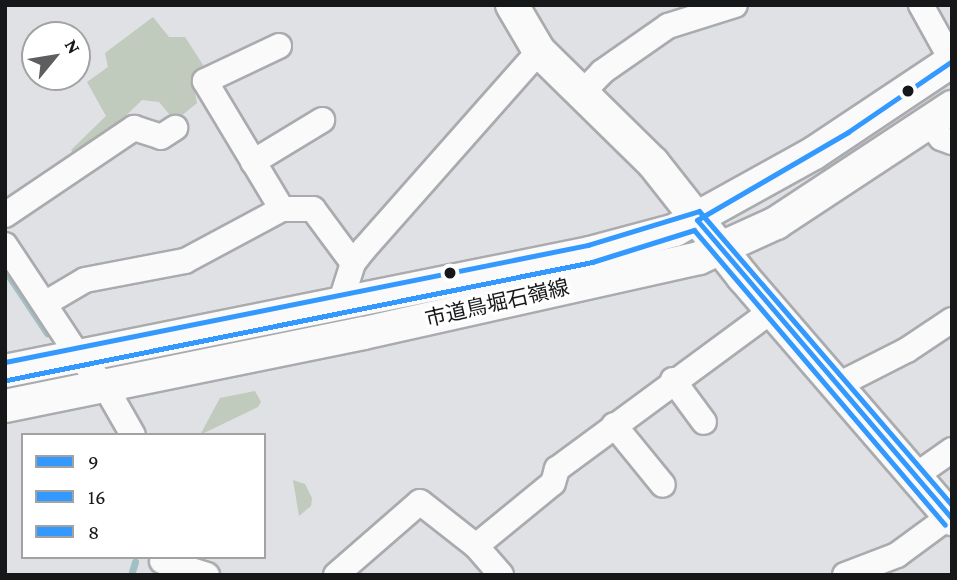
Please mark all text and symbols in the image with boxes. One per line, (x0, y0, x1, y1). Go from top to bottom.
north arrow (21, 21, 91, 91)
text: N (61, 35, 85, 57)
unlabelled marker (901, 84, 915, 98)
unlabelled marker (443, 266, 457, 280)
street label: 市道鳥堀石嶺線 (423, 274, 571, 332)
legend (21, 433, 266, 559)
text: 9 (88, 450, 99, 474)
text: 16 (88, 485, 106, 509)
text: 8 (88, 520, 99, 544)

